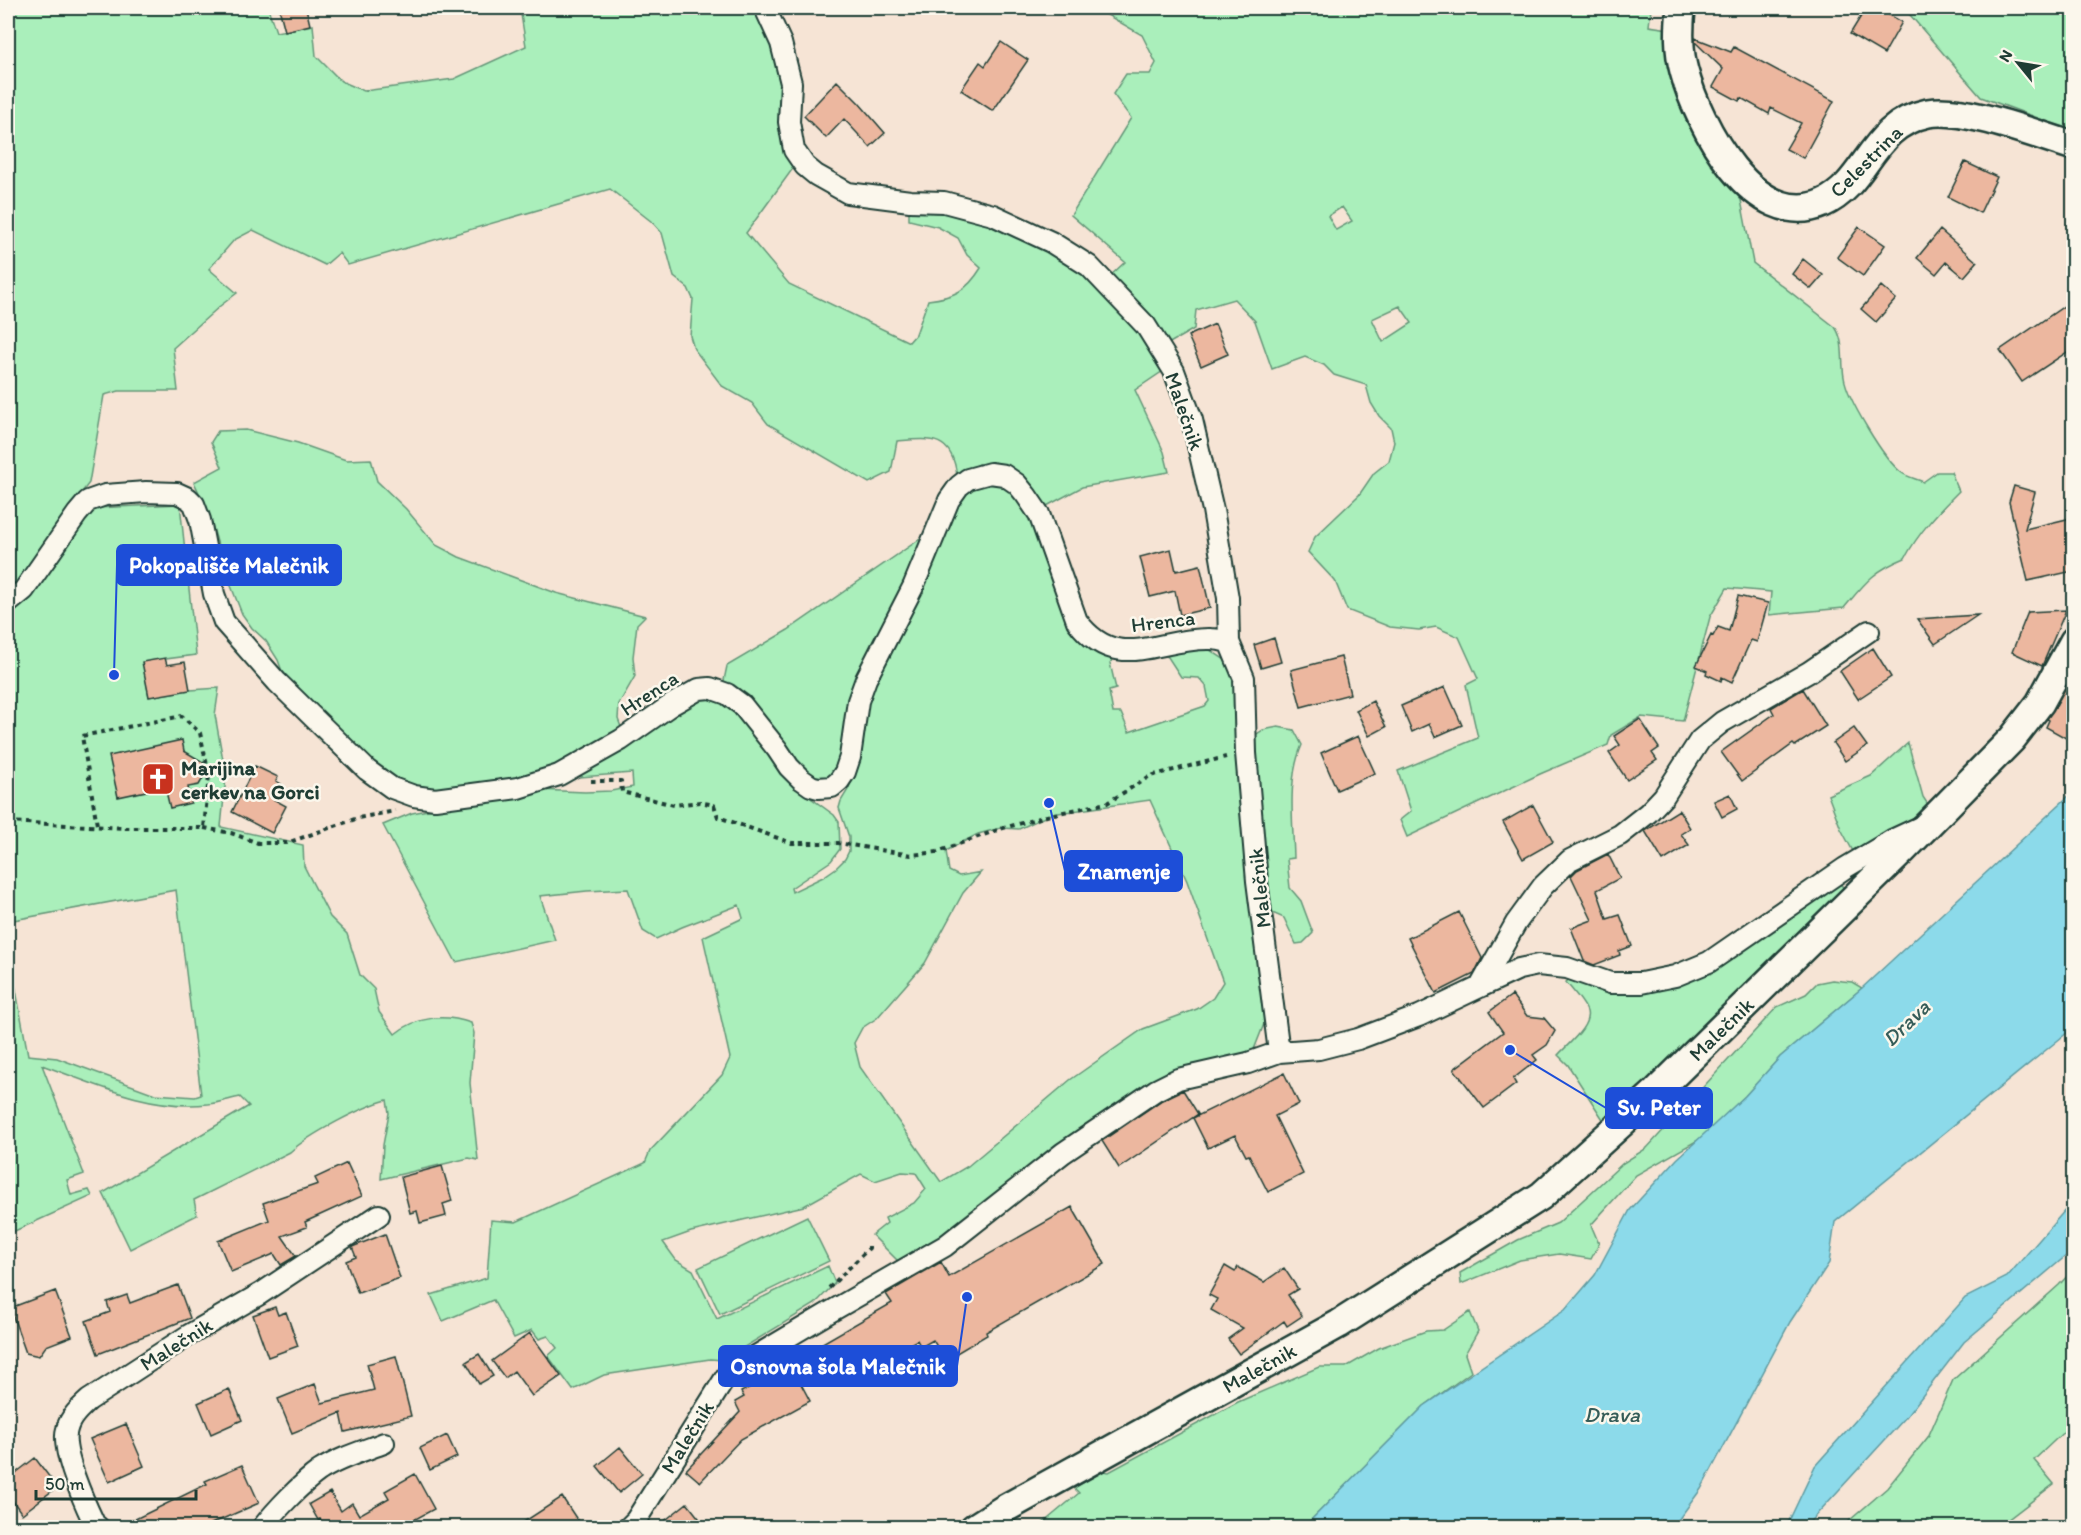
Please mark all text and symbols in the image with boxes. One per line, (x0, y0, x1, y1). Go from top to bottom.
north arrow (1988, 33, 2048, 93)
text: N (1995, 46, 2016, 65)
street label: Celestrina (1824, 119, 1908, 203)
street label: Malečnik (1160, 369, 1210, 453)
callout: Pokopališče Malečnik (117, 545, 341, 585)
text: Pokopališče Malečnik (129, 552, 330, 579)
street label: Hrenca (1130, 605, 1196, 637)
street label: Hrenca (615, 665, 683, 721)
place label: Marijina cerkev na Gorci (181, 755, 320, 804)
church icon: Marijina cerkev na Gorci (140, 761, 176, 797)
street label: Malečnik (1242, 846, 1276, 929)
callout: Znamenje (1065, 851, 1182, 891)
text: Znamenje (1077, 858, 1171, 885)
street label: Malečnik (1683, 992, 1759, 1066)
water label: Drava (1877, 993, 1936, 1052)
callout: Sv. Peter (1606, 1088, 1712, 1128)
text: Sv. Peter (1617, 1094, 1702, 1121)
street label: Malečnik (135, 1312, 217, 1376)
street label: Malečnik (1218, 1337, 1300, 1398)
callout: Osnovna šola Malečnik (719, 1346, 957, 1386)
text: Osnovna šola Malečnik (730, 1353, 946, 1380)
street label: Malečnik (655, 1396, 719, 1478)
water label: Drava (1584, 1401, 1641, 1428)
scale bar (36, 1463, 196, 1501)
text: 50 m (45, 1473, 85, 1495)

